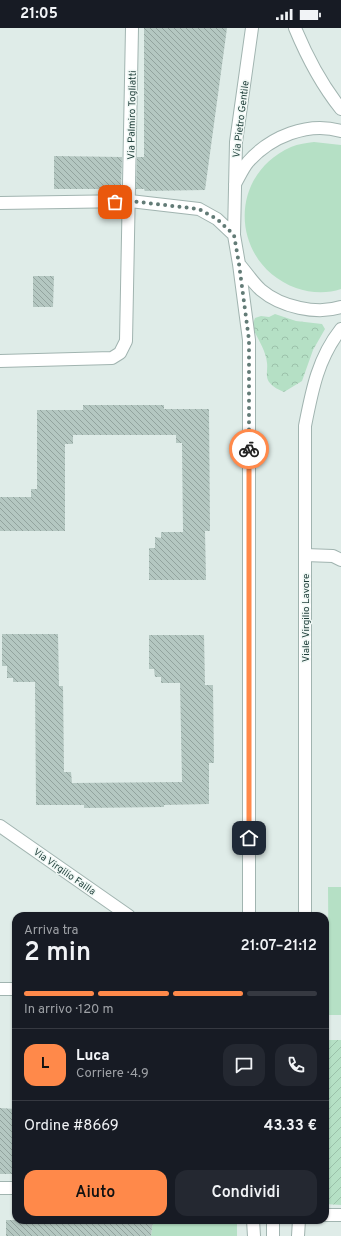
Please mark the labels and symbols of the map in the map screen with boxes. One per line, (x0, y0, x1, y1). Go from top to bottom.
street label: Via Palmiro Togliatti (125, 70, 140, 160)
street label: Via Pietro Gentile (230, 80, 253, 159)
pin (98, 185, 132, 219)
courier (229, 429, 269, 469)
street label: Viale Virgilio Lavore (300, 574, 313, 662)
pin (232, 821, 266, 855)
street label: Via Virgilio Failla (30, 846, 98, 899)

